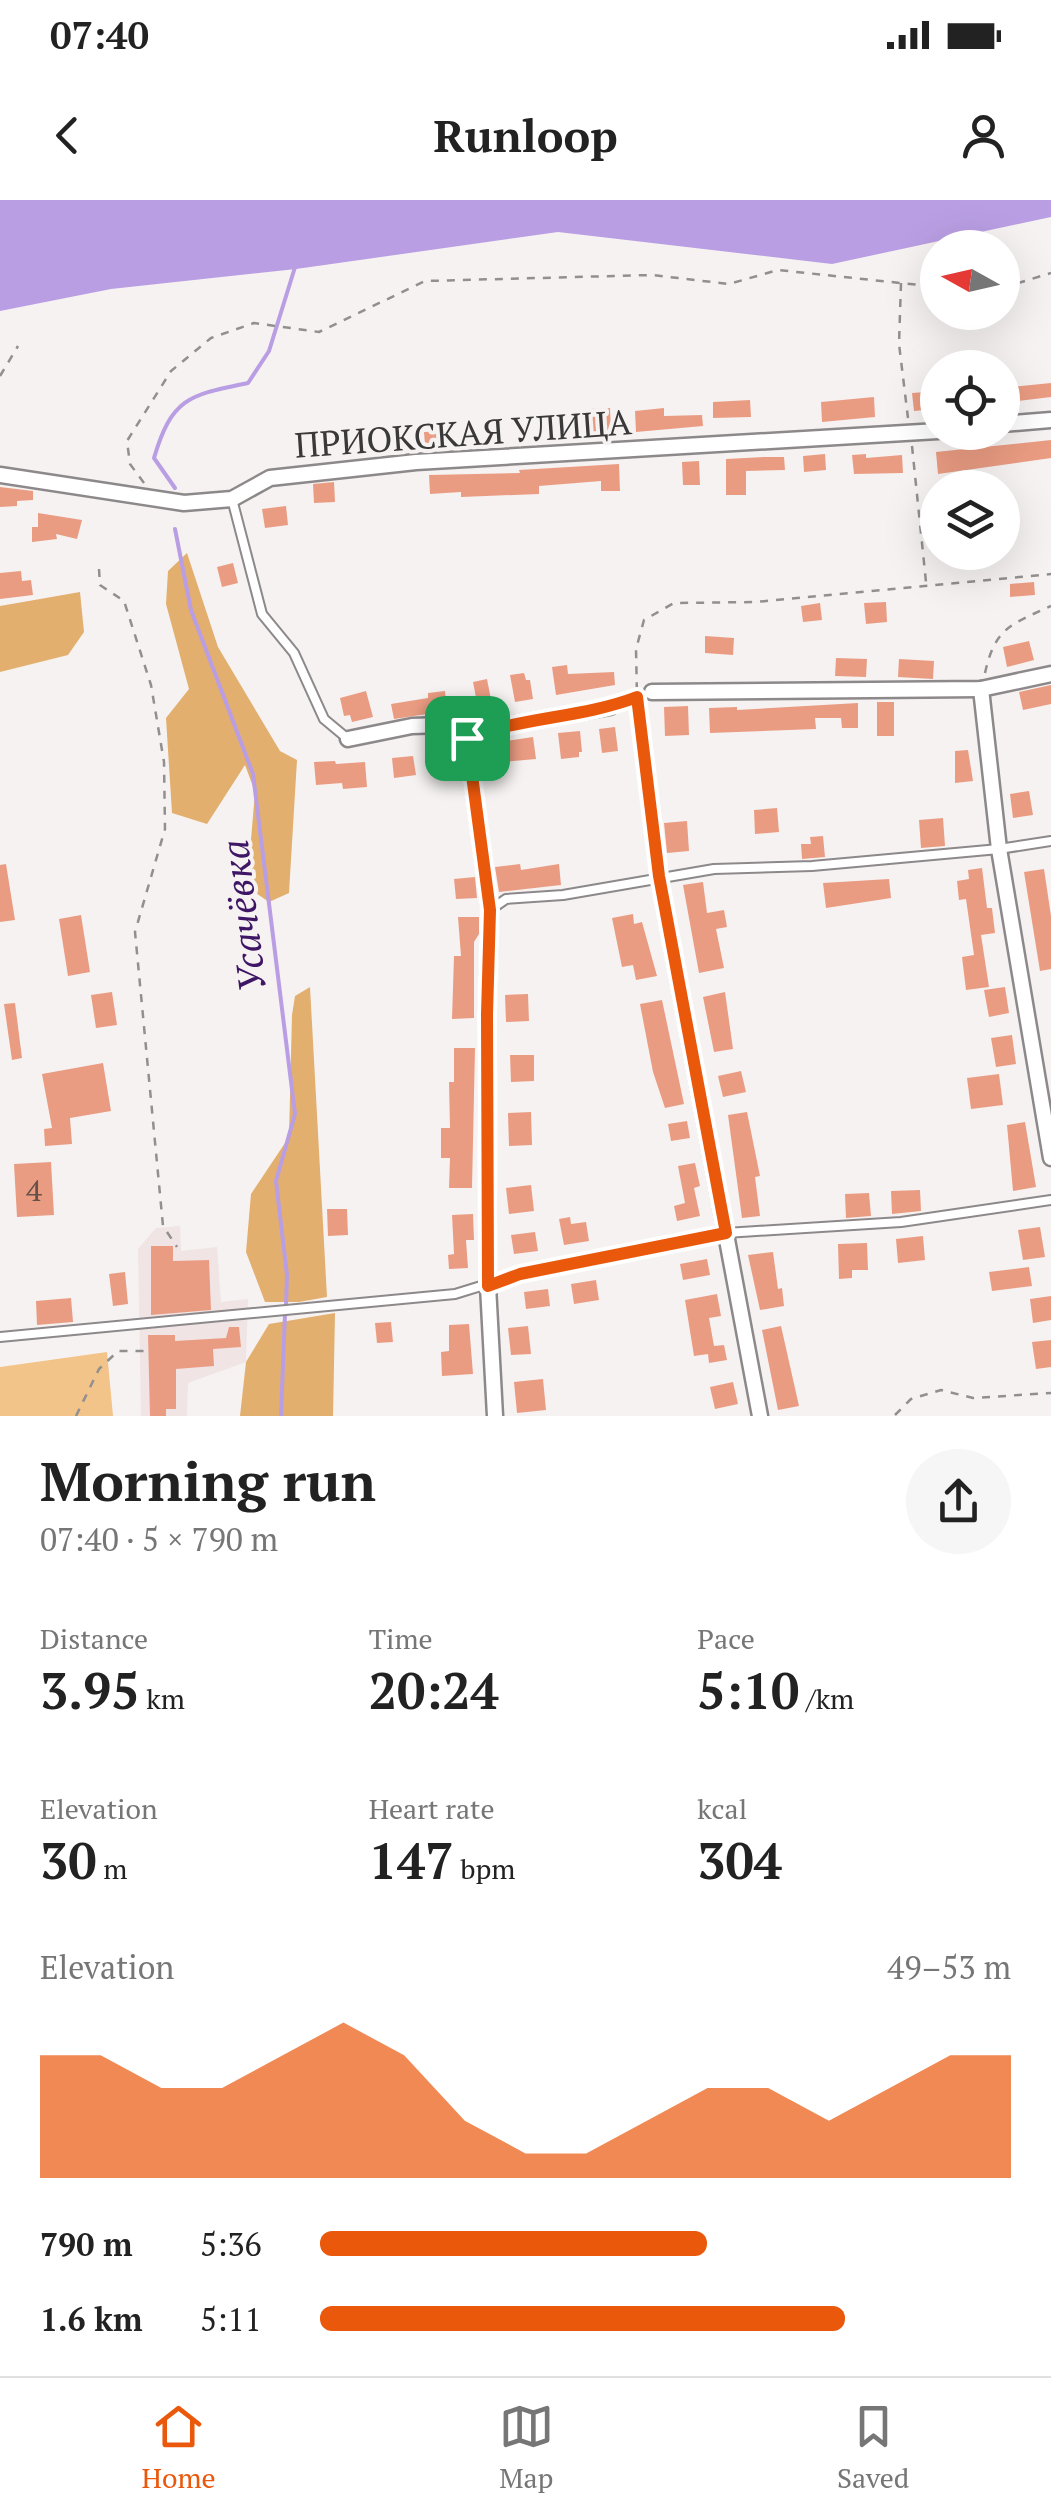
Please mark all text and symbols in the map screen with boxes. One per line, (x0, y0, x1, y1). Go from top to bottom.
text: 07:40 (50, 10, 149, 60)
text: Runloop (433, 105, 618, 165)
icon: back (40, 108, 95, 163)
icon: person (956, 108, 1011, 163)
north arrow (920, 230, 1020, 330)
map controls (920, 230, 1020, 570)
button: locate (920, 350, 1020, 450)
street label: ПРИОКСКАЯ УЛИЦА (293, 398, 633, 468)
button: layers (920, 470, 1020, 570)
pin (425, 696, 510, 781)
icon: arrive (440, 711, 495, 766)
water label: Усачёвка (209, 837, 277, 995)
house number: 4 (26, 1170, 42, 1210)
text: Morning run (40, 1444, 376, 1517)
button: share (906, 1449, 1011, 1554)
text: 07:40 · 5 × 790 m (40, 1518, 278, 1560)
text: Distance (40, 1620, 148, 1657)
text: Time (369, 1620, 433, 1657)
text: Pace (697, 1620, 755, 1657)
text: 3.95 (40, 1657, 140, 1723)
text: 20:24 (369, 1657, 499, 1723)
text: 5:10 (697, 1657, 799, 1723)
text: km (140, 1680, 185, 1717)
text: /km (799, 1680, 854, 1717)
text: Elevation (40, 1790, 158, 1827)
text: Heart rate (369, 1790, 495, 1827)
text: kcal (697, 1790, 747, 1827)
text: 30 (40, 1827, 97, 1893)
text: 147 (369, 1827, 453, 1893)
text: 304 (697, 1827, 782, 1893)
text: m (97, 1850, 127, 1887)
text: bpm (453, 1850, 515, 1887)
text: Elevation (40, 1946, 174, 1988)
text: 49–53 m (887, 1946, 1011, 1988)
text: 790 m (40, 2223, 132, 2265)
text: 5:36 (200, 2223, 262, 2265)
text: 1.6 km (40, 2298, 143, 2340)
text: 5:11 (200, 2298, 262, 2340)
tab: Home (142, 2399, 216, 2496)
tab: Map (499, 2399, 554, 2496)
tab: Saved (837, 2399, 909, 2496)

